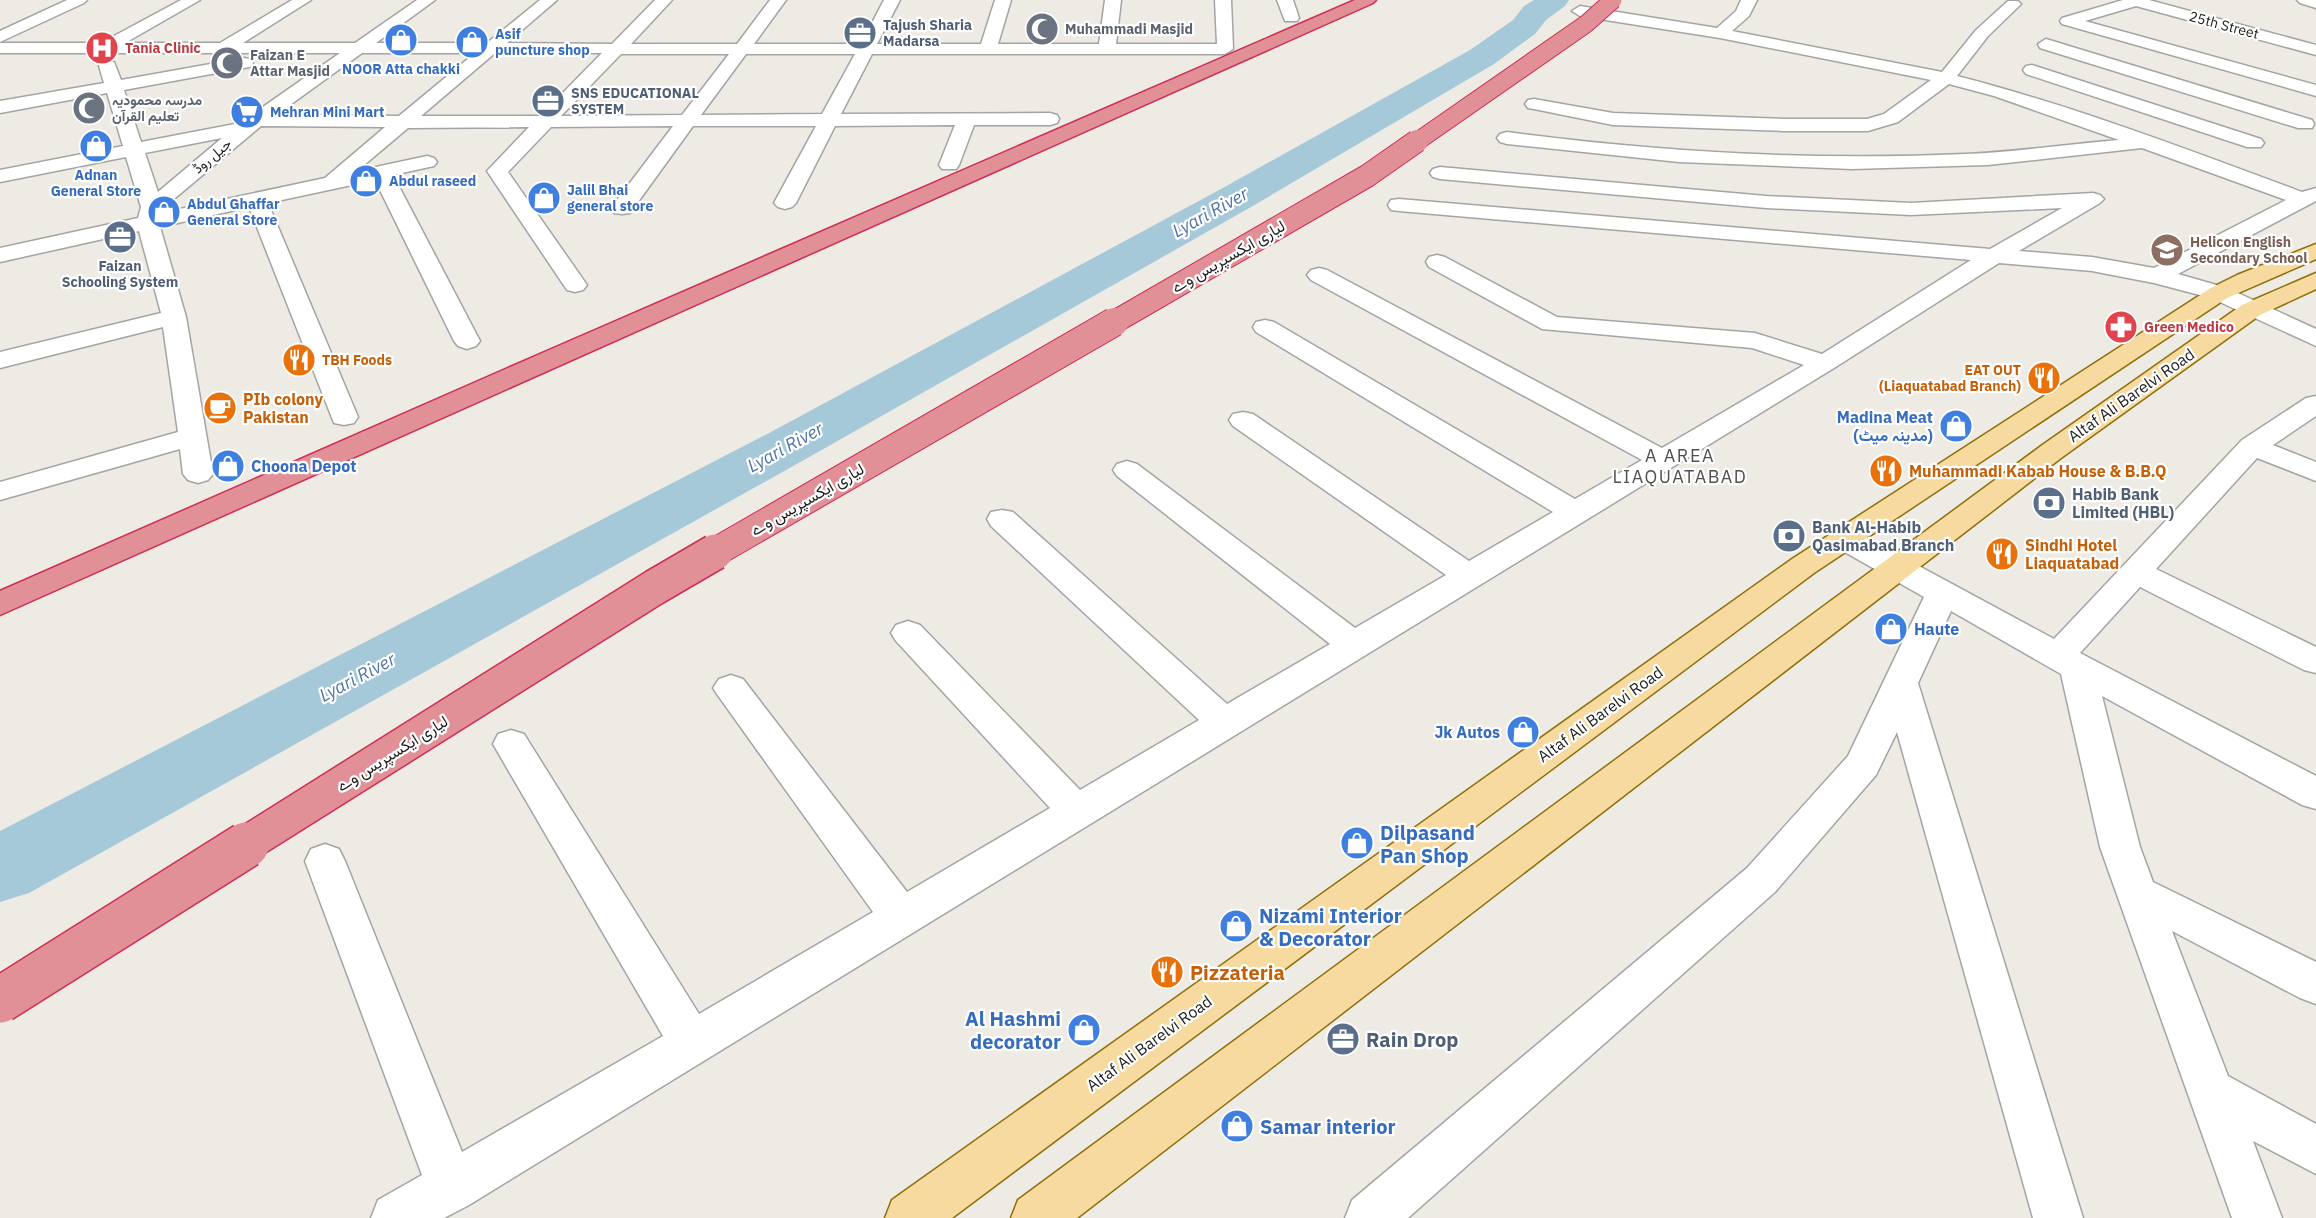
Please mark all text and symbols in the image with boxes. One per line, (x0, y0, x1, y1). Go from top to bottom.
street label: 25th Street (2187, 7, 2261, 43)
mosque icon: Muhammadi Masjid (1024, 11, 1060, 47)
office icon: Tajush Sharia Madarsa (842, 15, 878, 51)
place label: Tajush Sharia Madarsa (883, 16, 972, 50)
place label: Muhammadi Masjid (1065, 20, 1193, 38)
shop icon: NOOR Atta chakki (383, 22, 419, 58)
shop icon: Asif puncture shop (454, 24, 490, 60)
place label: Asif puncture shop (495, 25, 590, 59)
hospital icon: Tania Clinic (84, 30, 120, 66)
place label: Tania Clinic (125, 39, 201, 57)
mosque icon: Faizan E Attar Masjid (209, 45, 245, 81)
place label: Faizan E Attar Masjid (250, 46, 330, 80)
place label: NOOR Atta chakki (342, 60, 460, 78)
office icon: SNS EDUCATIONAL SYSTEM (530, 83, 566, 119)
place label: SNS EDUCATIONAL SYSTEM (571, 84, 699, 118)
mosque icon: مدرسہ محمودیہ تعلیم القرآن (71, 90, 107, 126)
place label: مدرسہ محمودیہ تعلیم القرآن (112, 91, 202, 125)
supermarket icon: Mehran Mini Mart (229, 94, 265, 130)
place label: Mehran Mini Mart (270, 103, 384, 121)
shop icon: Adnan General Store (78, 128, 114, 164)
street label: جیل روڈ (189, 135, 235, 177)
shop icon: Abdul raseed (348, 163, 384, 199)
place label: Adnan General Store (51, 166, 141, 200)
place label: Abdul raseed (389, 172, 476, 190)
shop icon: Jalil Bhai general store (526, 180, 562, 216)
place label: Jalil Bhai general store (567, 181, 653, 215)
water label: Lyari River (1168, 182, 1252, 242)
shop icon: Abdul Ghaffar General Store (146, 194, 182, 230)
place label: Abdul Ghaffar General Store (187, 195, 280, 229)
street label: لیاری ایکسپریس وے (1168, 215, 1289, 298)
office icon: Faizan Schooling System (102, 219, 138, 255)
school or university icon: Helicon English Secondary School (2149, 232, 2185, 268)
place label: Helicon English Secondary School (2190, 233, 2307, 267)
place label: Faizan Schooling System (62, 257, 178, 291)
pharmacy icon: Green Medico (2103, 309, 2139, 345)
place label: Green Medico (2144, 318, 2234, 336)
restaurant icon: TBH Foods (281, 342, 317, 378)
street label: Altaf Ali Barelvi Road (2064, 344, 2198, 446)
place label: TBH Foods (322, 351, 392, 369)
restaurant icon: EAT OUT (Liaquatabad Branch) (2026, 360, 2062, 396)
place label: EAT OUT (Liaquatabad Branch) (1879, 361, 2021, 395)
place label: PIb colony Pakistan (243, 389, 323, 427)
cafe icon: PIb colony Pakistan (202, 390, 238, 426)
place label: Madina Meat (مدینہ میٹ) (1837, 407, 1933, 445)
shop icon: Madina Meat (مدینہ میٹ) (1938, 408, 1974, 444)
water label: Lyari River (743, 417, 827, 477)
district label: A AREA LIAQUATABAD (1613, 444, 1747, 488)
shop icon: Choona Depot (210, 448, 246, 484)
restaurant icon: Muhammadi Kabab House & B.B.Q (1868, 453, 1904, 489)
place label: Choona Depot (251, 456, 356, 476)
street label: لیاری ایکسپریس وے (747, 458, 868, 541)
place label: Muhammadi Kabab House & B.B.Q (1909, 461, 2166, 481)
place label: Habib Bank Limited (HBL) (2072, 484, 2174, 522)
bank icon: Habib Bank Limited (HBL) (2031, 485, 2067, 521)
place label: Bank Al-Habib Qasimabad Branch (1812, 517, 1954, 555)
bank icon: Bank Al-Habib Qasimabad Branch (1771, 518, 1807, 554)
place label: Sindhi Hotel Liaquatabad (2025, 535, 2119, 573)
restaurant icon: Sindhi Hotel Liaquatabad (1984, 536, 2020, 572)
shop icon: Haute (1873, 611, 1909, 647)
place label: Haute (1914, 619, 1959, 639)
water label: Lyari River (315, 647, 399, 707)
street label: Altaf Ali Barelvi Road (1533, 662, 1667, 766)
street label: لیاری ایکسپریس وے (332, 711, 453, 797)
shop icon: Jk Autos (1505, 714, 1541, 750)
place label: Jk Autos (1434, 722, 1500, 742)
place label: Dilpasand Pan Shop (1380, 819, 1475, 869)
shop icon: Dilpasand Pan Shop (1339, 825, 1375, 861)
place label: Nizami Interior & Decorator (1259, 902, 1402, 952)
shop icon: Nizami Interior & Decorator (1218, 908, 1254, 944)
restaurant icon: Pizzateria (1149, 954, 1185, 990)
place label: Pizzateria (1190, 959, 1285, 986)
street label: Altaf Ali Barelvi Road (1082, 991, 1216, 1095)
place label: Al Hashmi decorator (965, 1005, 1061, 1055)
shop icon: Al Hashmi decorator (1066, 1012, 1102, 1048)
office icon: Rain Drop (1325, 1021, 1361, 1057)
place label: Rain Drop (1366, 1026, 1458, 1053)
shop icon: Samar interior (1219, 1108, 1255, 1144)
place label: Samar interior (1260, 1113, 1396, 1140)

